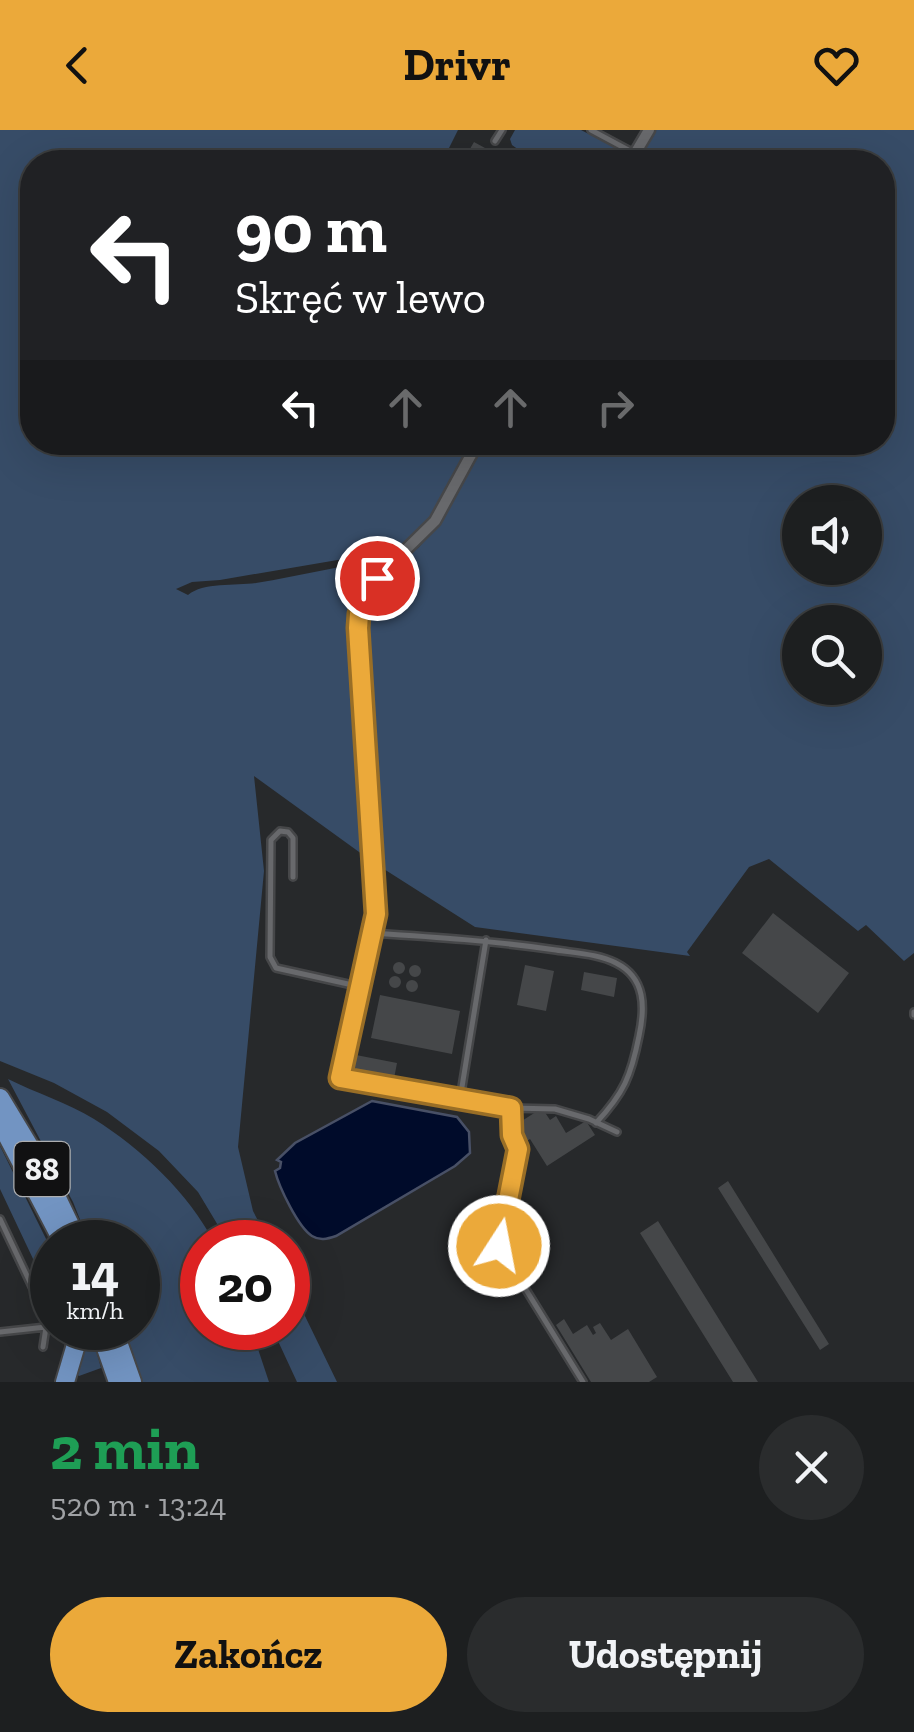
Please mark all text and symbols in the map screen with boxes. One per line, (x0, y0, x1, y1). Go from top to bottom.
icon: back (50, 38, 105, 93)
text: Drivr (403, 38, 511, 92)
icon: heart (809, 38, 864, 93)
text: 90 m (235, 186, 387, 270)
icon: left (70, 190, 200, 320)
text: Skręć w lewo (235, 271, 486, 325)
icon: left (273, 380, 328, 435)
icon: ahead (378, 380, 433, 435)
icon: ahead (483, 380, 538, 435)
icon: right (588, 380, 643, 435)
map controls (782, 485, 882, 705)
button: sound (782, 485, 882, 585)
pin (335, 536, 420, 621)
icon: arrive (350, 551, 405, 606)
button: search (782, 605, 882, 705)
road number: 88 (15, 1142, 70, 1196)
position arrow (447, 1194, 551, 1298)
speed limit sign: 20 (180, 1220, 310, 1350)
text: 14 (71, 1243, 119, 1303)
text: km/h (66, 1295, 124, 1325)
text: 2 min (50, 1412, 200, 1484)
button: close (759, 1415, 864, 1520)
text: 520 m · 13:24 (50, 1486, 227, 1524)
button: Zakończ (50, 1597, 447, 1712)
button: Udostępnij (467, 1597, 864, 1712)

